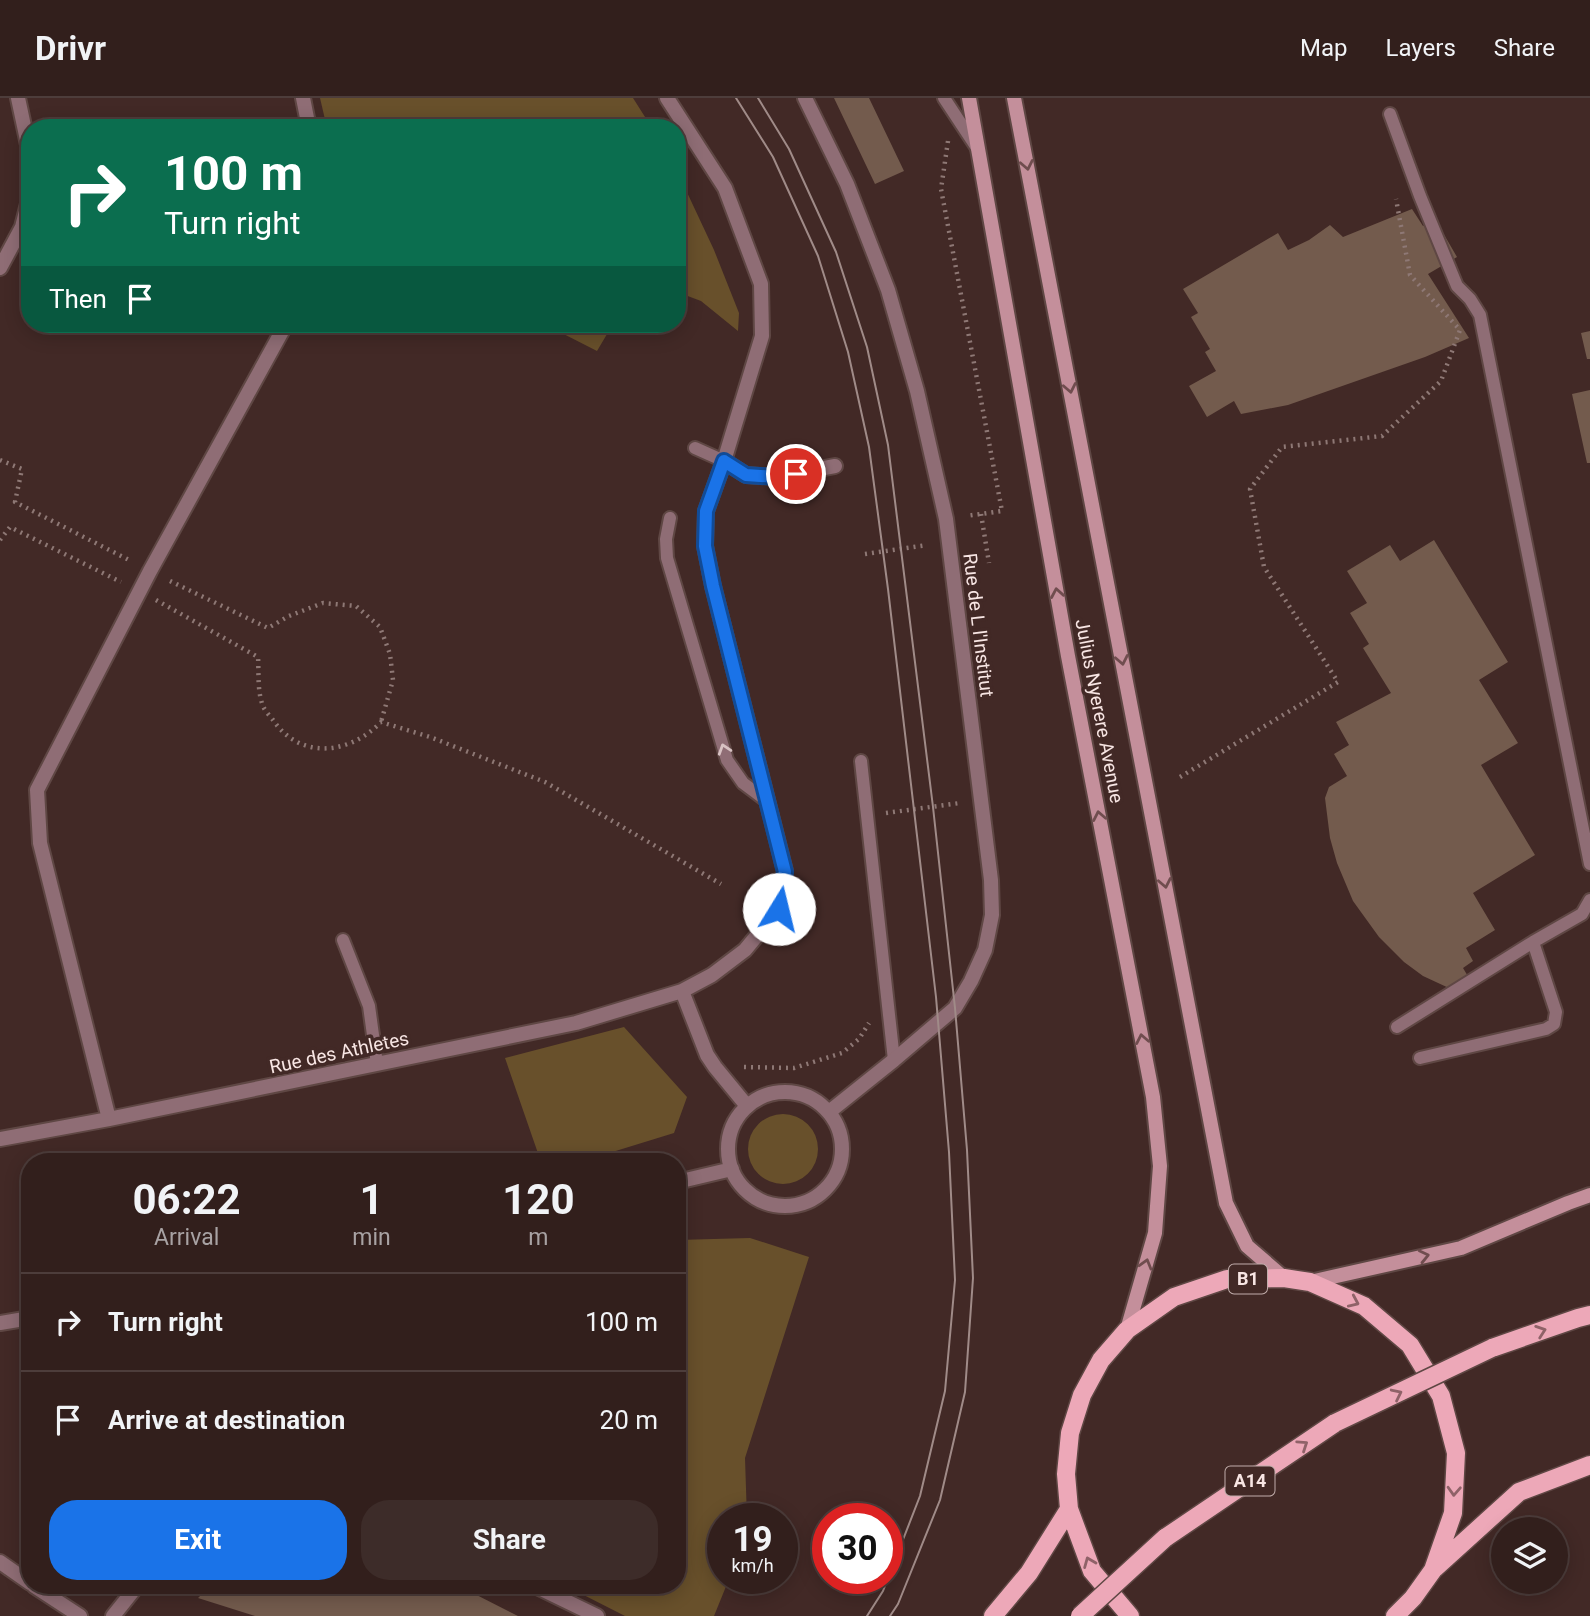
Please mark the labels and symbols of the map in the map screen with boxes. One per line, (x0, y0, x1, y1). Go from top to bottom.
one-way arrow (1019, 159, 1034, 171)
one-way arrow (1061, 382, 1076, 394)
pin (766, 444, 826, 504)
street label: Rue de L l'Institut (958, 552, 999, 698)
one-way arrow (1050, 587, 1065, 599)
street label: Julius Nyerere Avenue (1070, 617, 1129, 805)
one-way arrow (1114, 654, 1129, 666)
one-way arrow (718, 744, 733, 756)
one-way arrow (1092, 810, 1107, 822)
position arrow (742, 872, 816, 946)
one-way arrow (1157, 877, 1172, 889)
street label: Rue des Athletes (267, 1026, 411, 1078)
one-way arrow (1136, 1034, 1151, 1046)
one-way arrow (1418, 1250, 1430, 1265)
one-way arrow (1138, 1258, 1152, 1270)
road number: B1 (1229, 1264, 1267, 1294)
one-way arrow (1347, 1294, 1359, 1308)
one-way arrow (1534, 1325, 1546, 1339)
one-way arrow (1390, 1388, 1402, 1402)
one-way arrow (1295, 1441, 1308, 1453)
road number: A14 (1226, 1466, 1274, 1496)
one-way arrow (1447, 1486, 1462, 1497)
speed limit sign: 30 (812, 1503, 903, 1594)
one-way arrow (1084, 1556, 1098, 1568)

